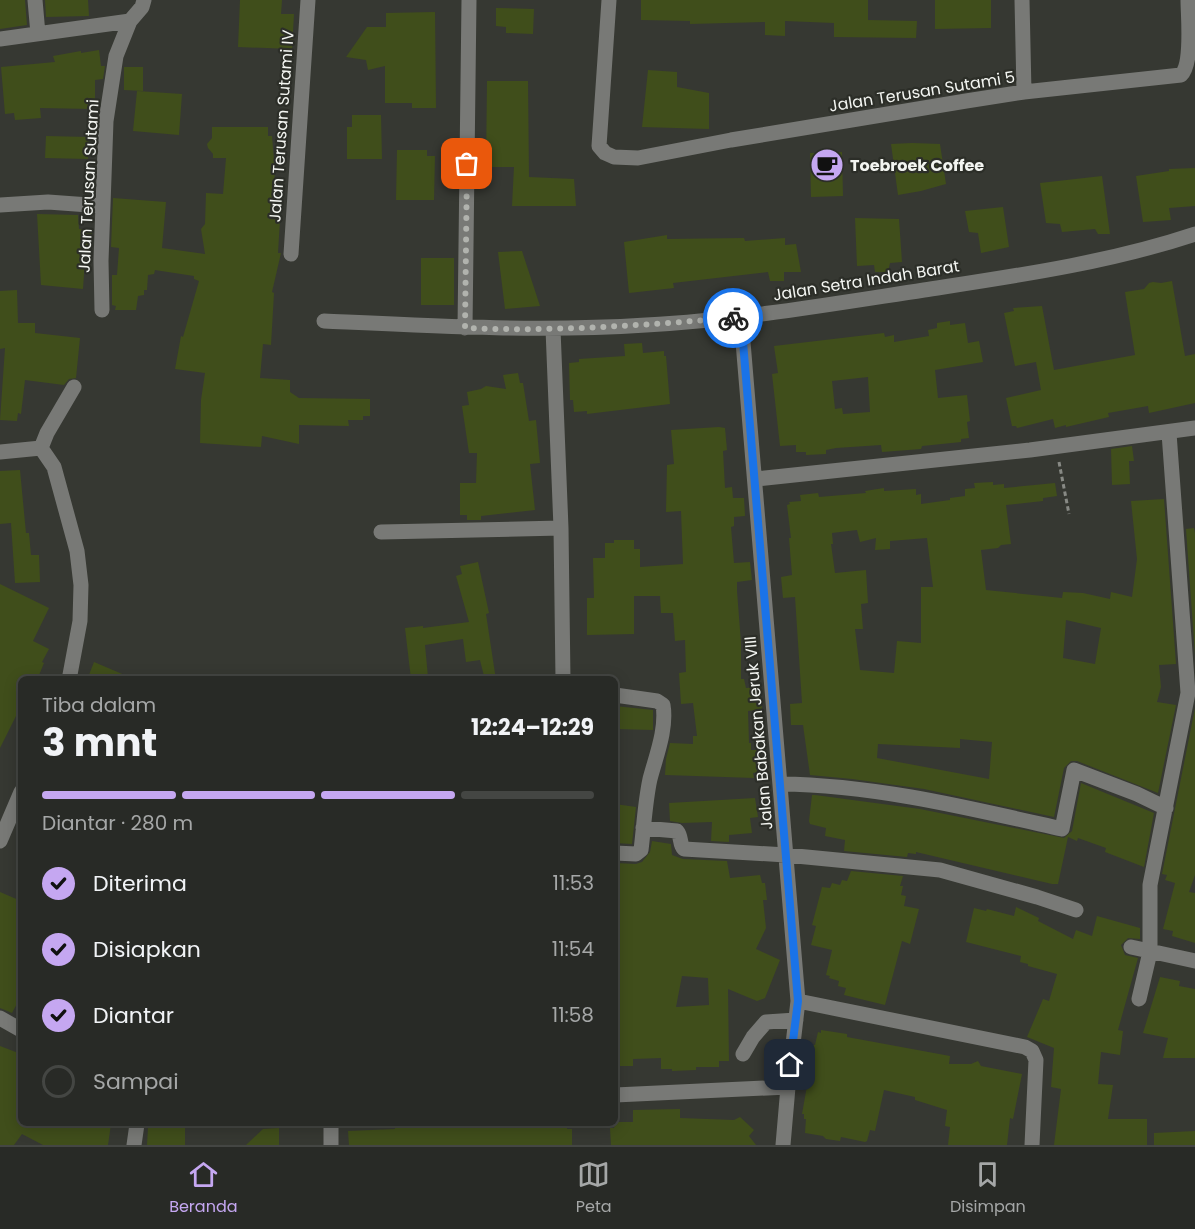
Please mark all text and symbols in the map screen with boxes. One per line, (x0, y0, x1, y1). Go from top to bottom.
street label: Jalan Terusan Sutami IV (263, 29, 300, 223)
street label: Jalan Terusan Sutami 5 (827, 65, 1017, 118)
street label: Jalan Terusan Sutami (72, 99, 105, 273)
pin (441, 138, 492, 189)
icon: bag (450, 147, 483, 180)
cafe icon: Toebroek Coffee (809, 147, 845, 183)
place label: Toebroek Coffee (850, 154, 984, 177)
street label: Jalan Setra Indah Barat (771, 254, 961, 307)
courier (703, 288, 763, 348)
icon: bike (717, 302, 750, 335)
street label: Jalan Babakan Jeruk VIII (739, 635, 778, 831)
text: Tiba dalam (42, 691, 156, 719)
text: 12:24–12:29 (471, 712, 594, 743)
text: 3 mnt (42, 715, 157, 770)
text: Diantar · 280 m (42, 809, 193, 837)
icon: check (42, 867, 75, 900)
text: Diterima (93, 868, 187, 899)
text: 11:53 (553, 869, 594, 897)
icon: check (42, 933, 75, 966)
text: Disiapkan (93, 934, 201, 965)
text: 11:54 (552, 935, 594, 963)
icon: check (42, 999, 75, 1032)
text: Diantar (93, 1000, 174, 1031)
text: 11:58 (552, 1001, 594, 1029)
pin (764, 1039, 815, 1090)
icon: home (773, 1048, 806, 1081)
text: Sampai (93, 1066, 179, 1097)
tab: Beranda (169, 1158, 238, 1219)
tab: Peta (576, 1158, 612, 1219)
tab: Disimpan (950, 1158, 1026, 1219)

